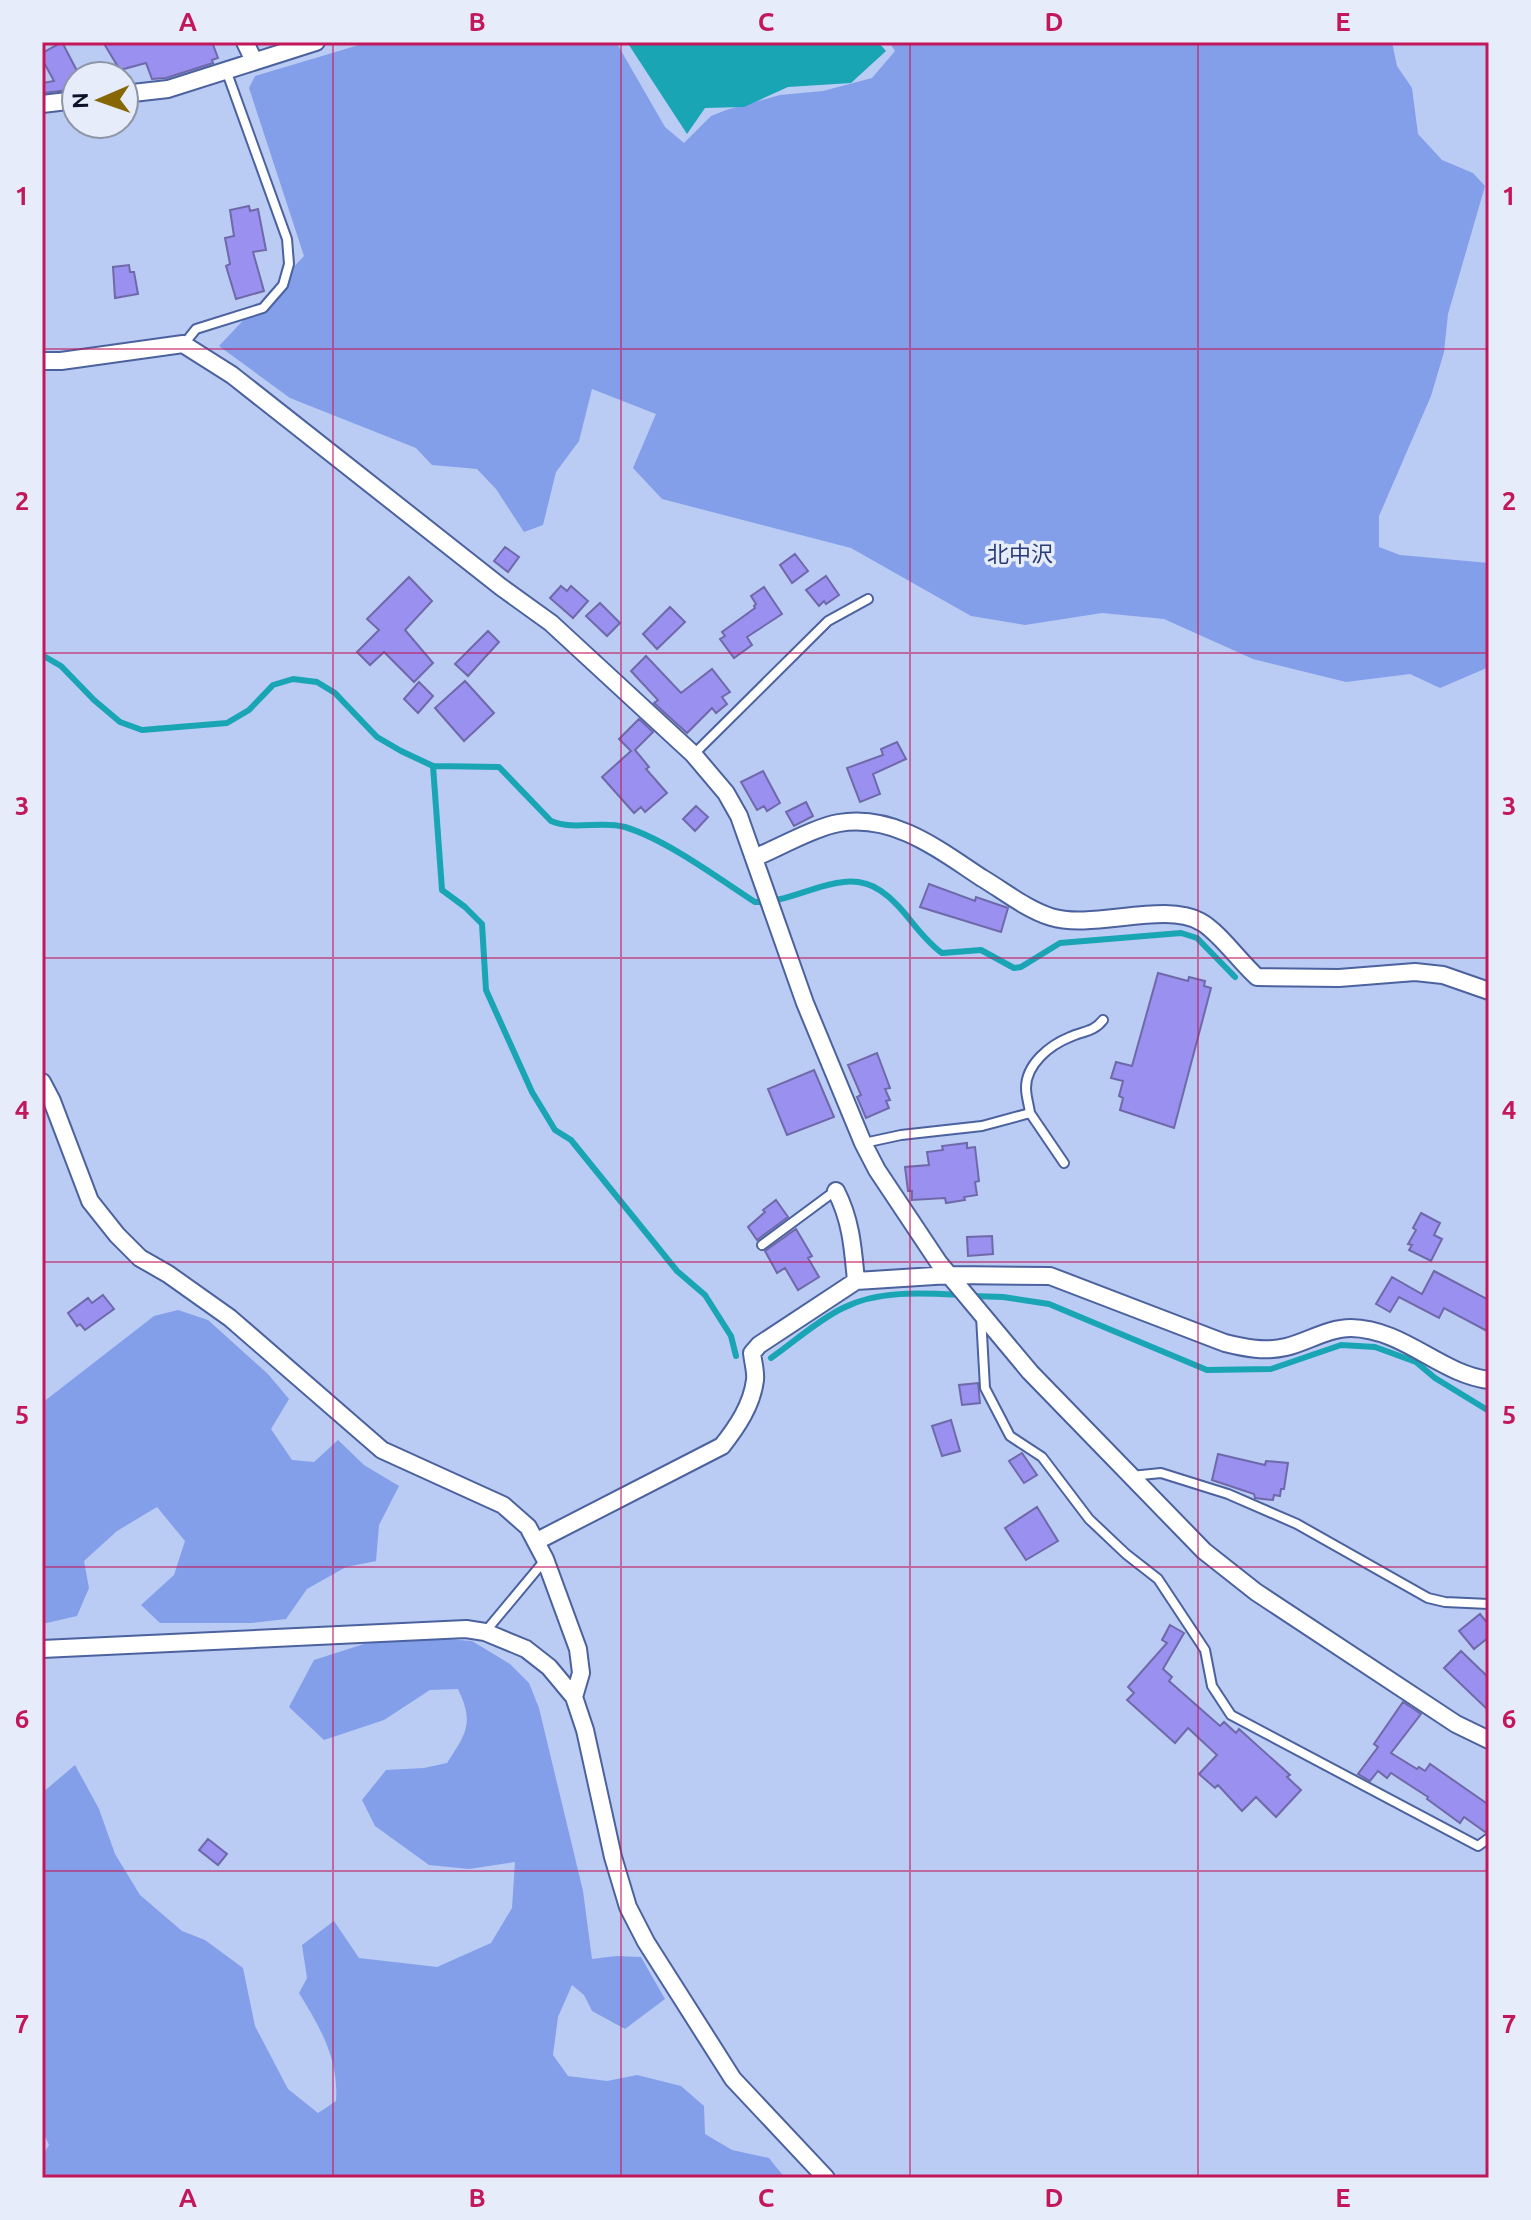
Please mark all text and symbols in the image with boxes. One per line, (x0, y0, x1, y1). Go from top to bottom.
text: A (179, 7, 198, 36)
text: B (468, 7, 486, 36)
text: C (758, 7, 775, 36)
text: D (1045, 7, 1063, 36)
text: E (1335, 7, 1351, 36)
north arrow (60, 60, 140, 140)
text: N (67, 92, 92, 109)
text: 1 (15, 181, 29, 210)
text: 1 (1502, 181, 1516, 210)
text: 2 (15, 486, 29, 515)
text: 2 (1502, 486, 1516, 515)
district label: 北中沢 (987, 541, 1053, 566)
text: 3 (15, 791, 29, 820)
text: 3 (1502, 791, 1516, 820)
text: 4 (15, 1095, 29, 1124)
text: 4 (1502, 1095, 1516, 1124)
text: 5 (15, 1400, 29, 1429)
text: 5 (1502, 1400, 1516, 1429)
text: 6 (15, 1704, 29, 1733)
text: 6 (1502, 1704, 1516, 1733)
text: 7 (15, 2009, 29, 2038)
text: 7 (1502, 2009, 1516, 2038)
text: A (179, 2183, 198, 2212)
text: B (468, 2183, 486, 2212)
text: C (758, 2183, 775, 2212)
text: D (1045, 2183, 1063, 2212)
text: E (1335, 2183, 1351, 2212)

